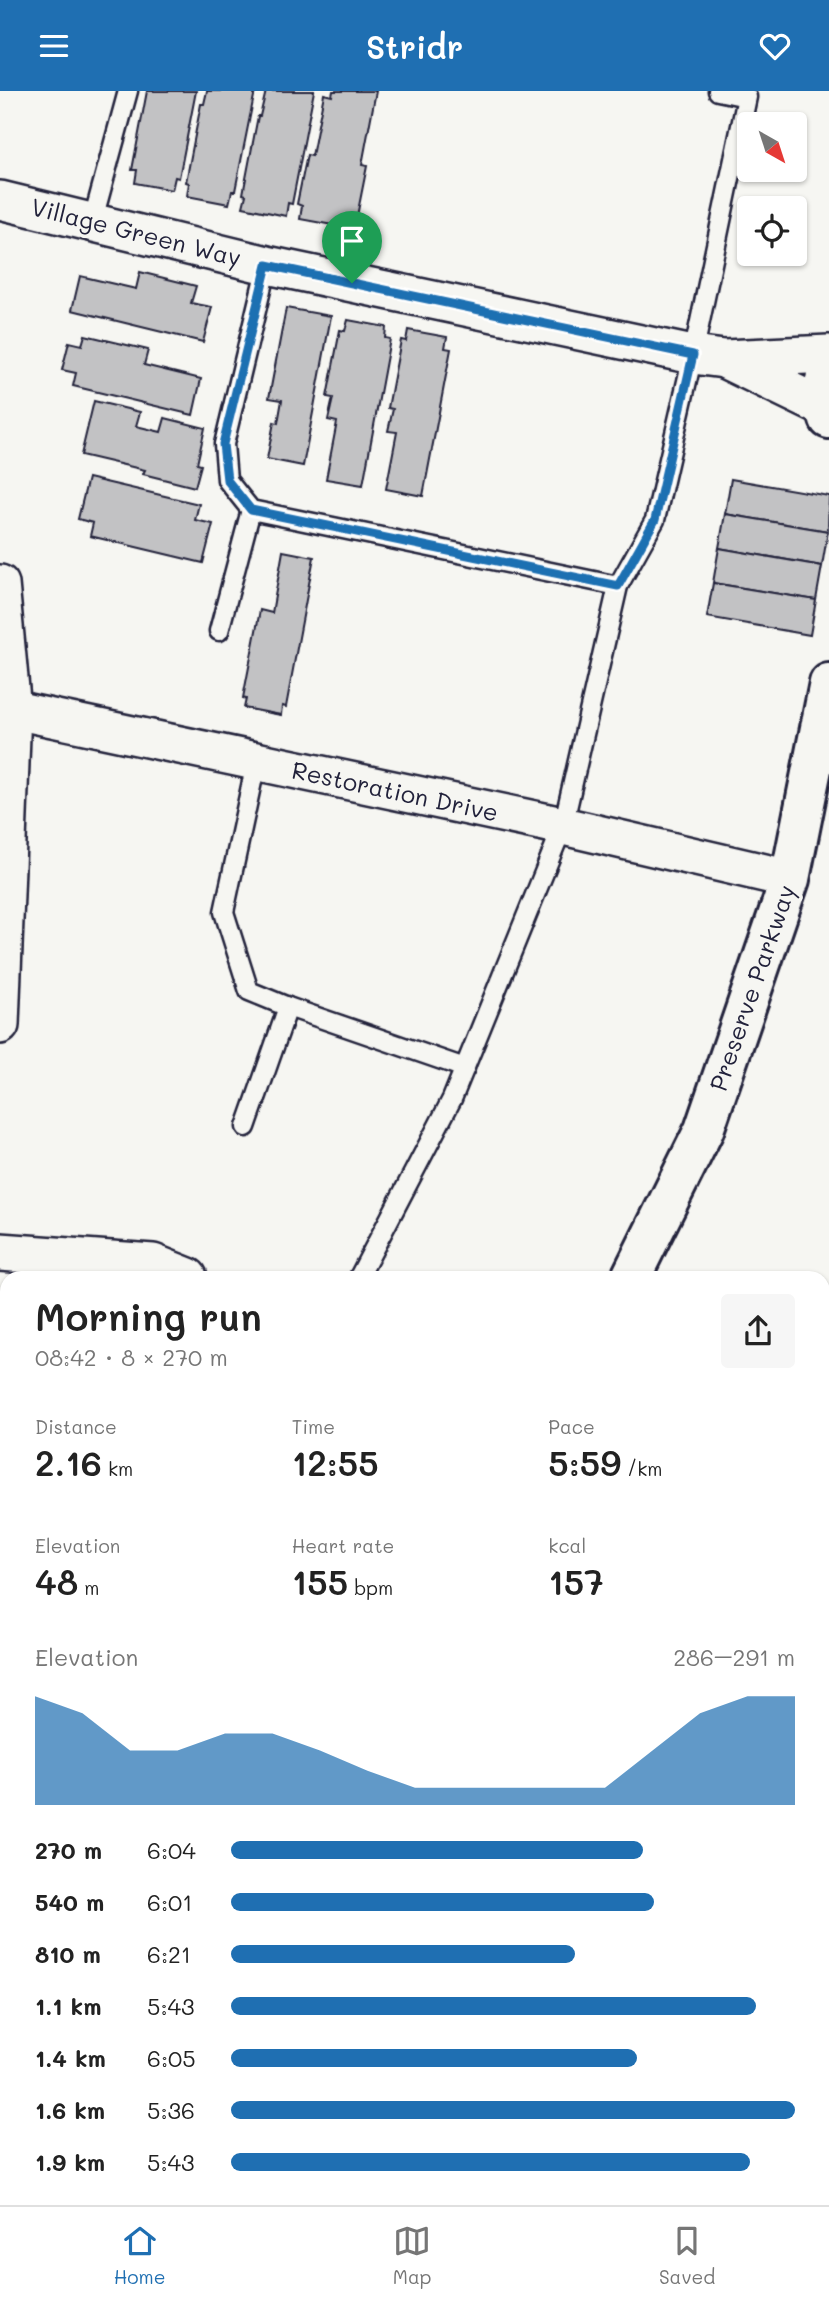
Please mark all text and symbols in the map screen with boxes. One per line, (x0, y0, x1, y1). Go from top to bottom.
text: Stridr (366, 25, 463, 67)
icon: menu (35, 27, 73, 65)
icon: heart (756, 27, 794, 65)
north arrow (737, 112, 807, 182)
map controls (737, 112, 807, 266)
street label: Village Green Way (28, 190, 245, 273)
button: locate (737, 196, 807, 266)
pin (322, 211, 382, 283)
icon: arrive (333, 222, 371, 260)
street label: Restoration Drive (289, 754, 501, 828)
street label: Preserve Parkway (702, 880, 801, 1095)
text: Morning run (35, 1291, 262, 1341)
button: share (721, 1294, 795, 1368)
text: 08:42 · 8 × 270 m (35, 1342, 228, 1372)
text: Distance (35, 1414, 117, 1439)
text: Time (292, 1414, 335, 1439)
text: Pace (548, 1414, 595, 1439)
text: 2.16 (35, 1439, 102, 1485)
text: 12:55 (292, 1439, 379, 1485)
text: 5:59 (548, 1439, 621, 1485)
text: km (102, 1456, 133, 1481)
text: /km (621, 1456, 662, 1481)
text: Elevation (35, 1533, 120, 1558)
text: Heart rate (292, 1533, 394, 1558)
text: kcal (548, 1533, 586, 1558)
text: 48 (35, 1558, 78, 1604)
text: 155 (292, 1558, 348, 1604)
text: 157 (548, 1558, 604, 1604)
text: m (78, 1575, 99, 1600)
text: bpm (348, 1575, 393, 1600)
text: Elevation (35, 1642, 138, 1672)
text: 286–291 m (673, 1642, 795, 1672)
text: 270 m (35, 1835, 102, 1865)
text: 6:04 (147, 1835, 196, 1865)
text: 540 m (35, 1887, 104, 1917)
text: 6:01 (147, 1887, 193, 1917)
text: 810 m (35, 1939, 101, 1969)
text: 6:21 (147, 1939, 191, 1969)
text: 1.1 km (35, 1991, 101, 2021)
text: 5:43 (147, 1991, 195, 2021)
text: 1.4 km (35, 2043, 106, 2073)
text: 6:05 (147, 2043, 196, 2073)
text: 1.6 km (35, 2095, 105, 2125)
text: 5:36 (147, 2095, 195, 2125)
text: 1.9 km (35, 2147, 105, 2177)
text: 5:43 (147, 2147, 195, 2177)
tab: Home (114, 2222, 165, 2289)
tab: Map (393, 2222, 432, 2289)
tab: Saved (659, 2222, 715, 2289)

